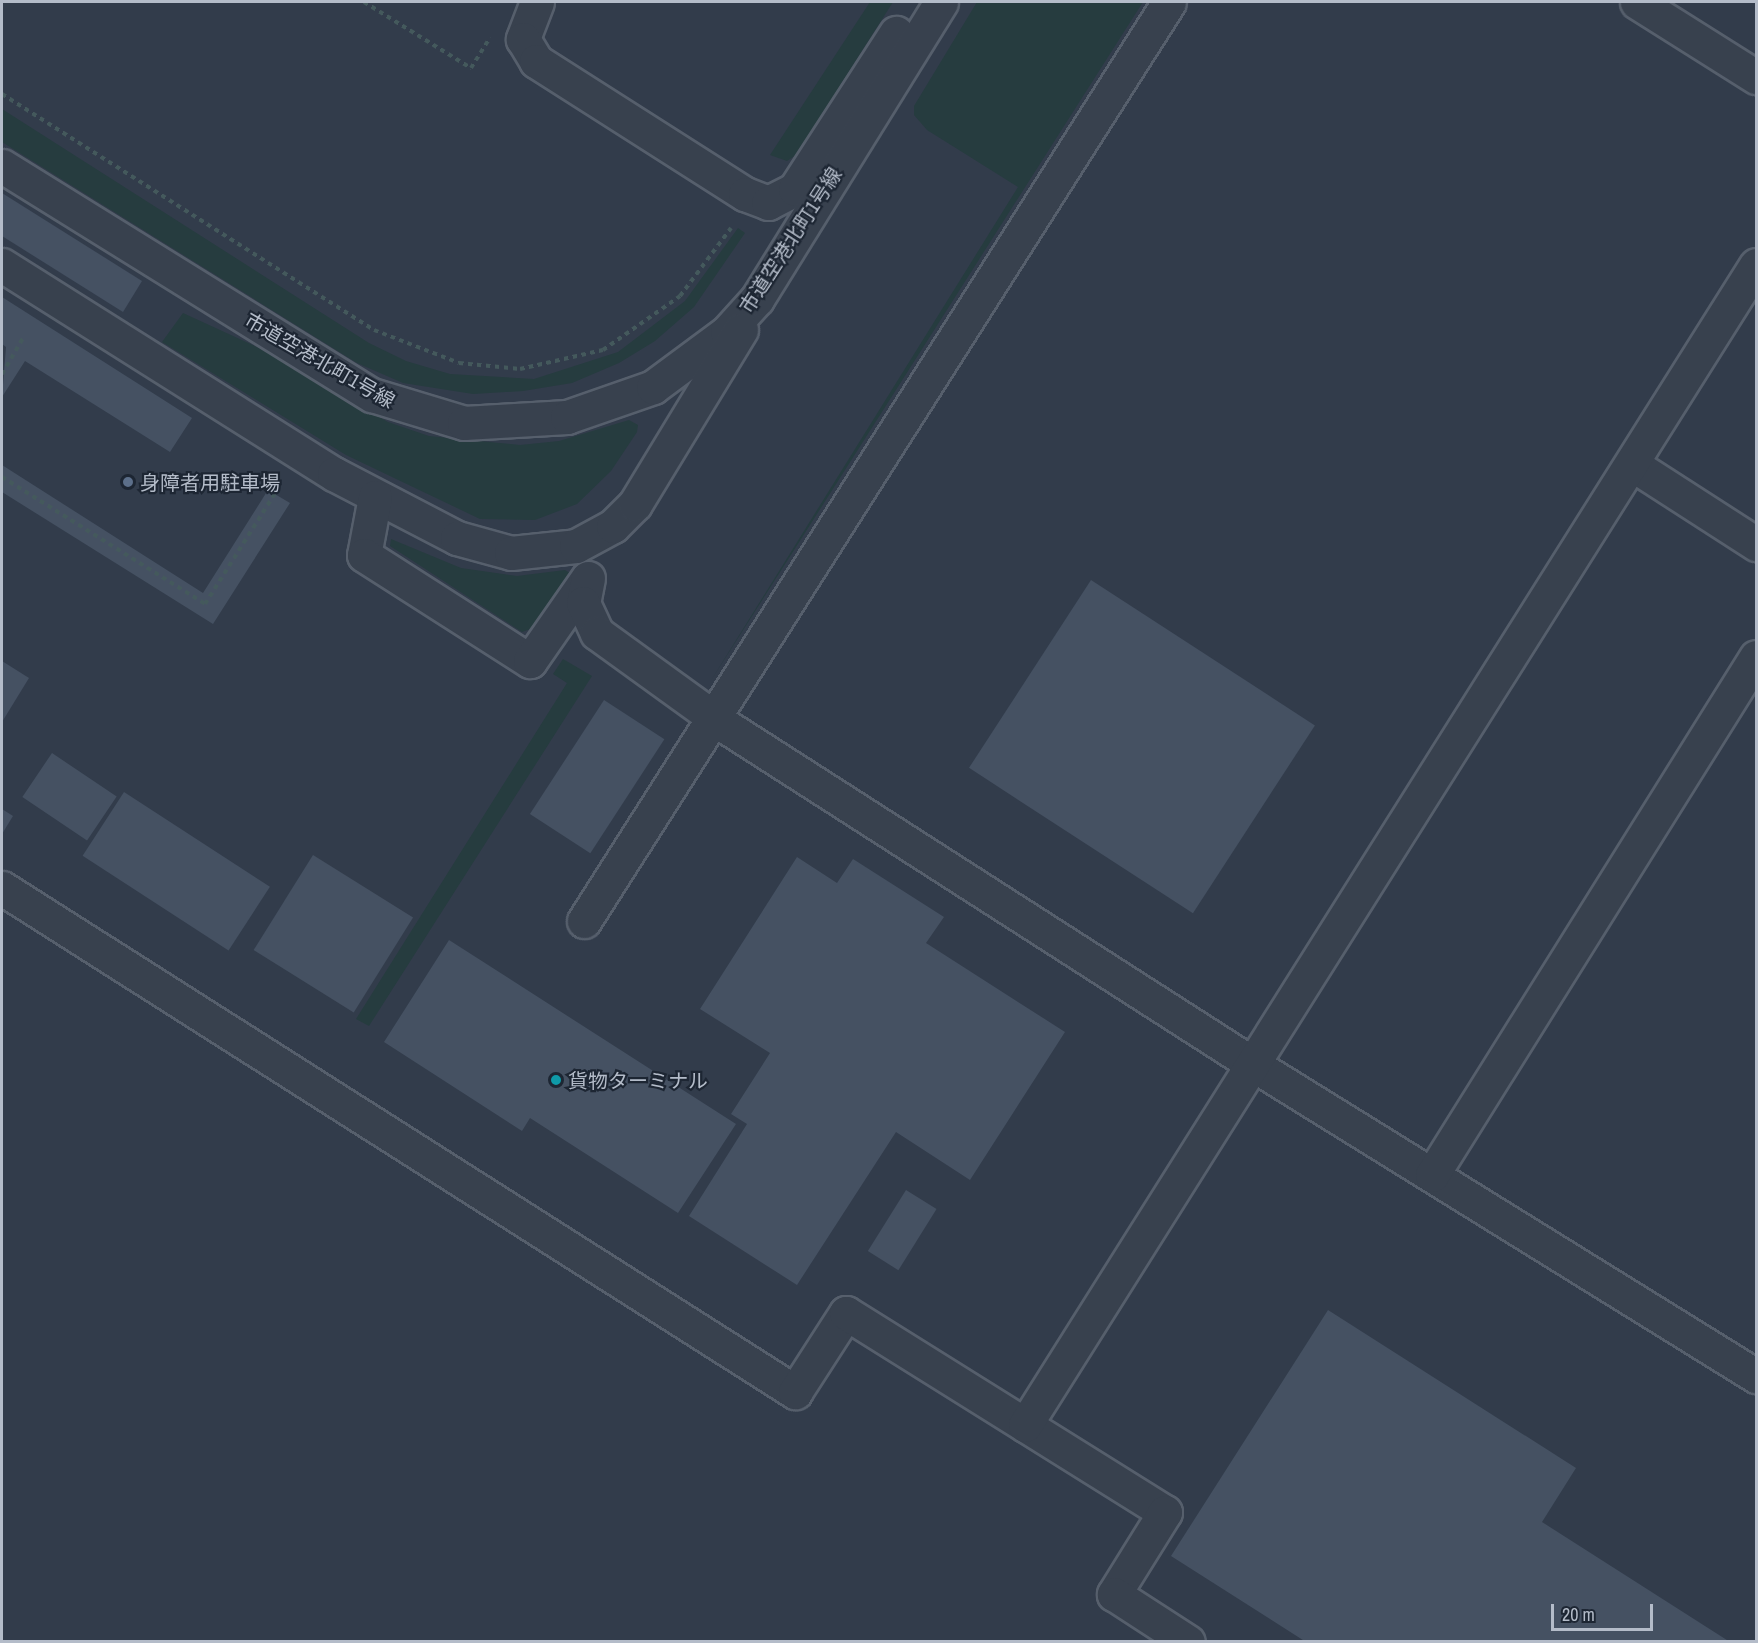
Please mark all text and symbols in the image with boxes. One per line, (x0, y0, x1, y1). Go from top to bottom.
street label: 市道空港北町1号線 (734, 163, 846, 317)
street label: 市道空港北町1号線 (241, 307, 399, 413)
place label: 身障者用駐車場 (140, 470, 280, 494)
marker: 身障者用駐車場 (121, 475, 135, 489)
place label: 貨物ターミナル (568, 1068, 708, 1092)
marker: 貨物ターミナル (549, 1073, 563, 1087)
scale bar (1554, 1592, 1656, 1630)
text: 20 m (1562, 1602, 1595, 1627)

